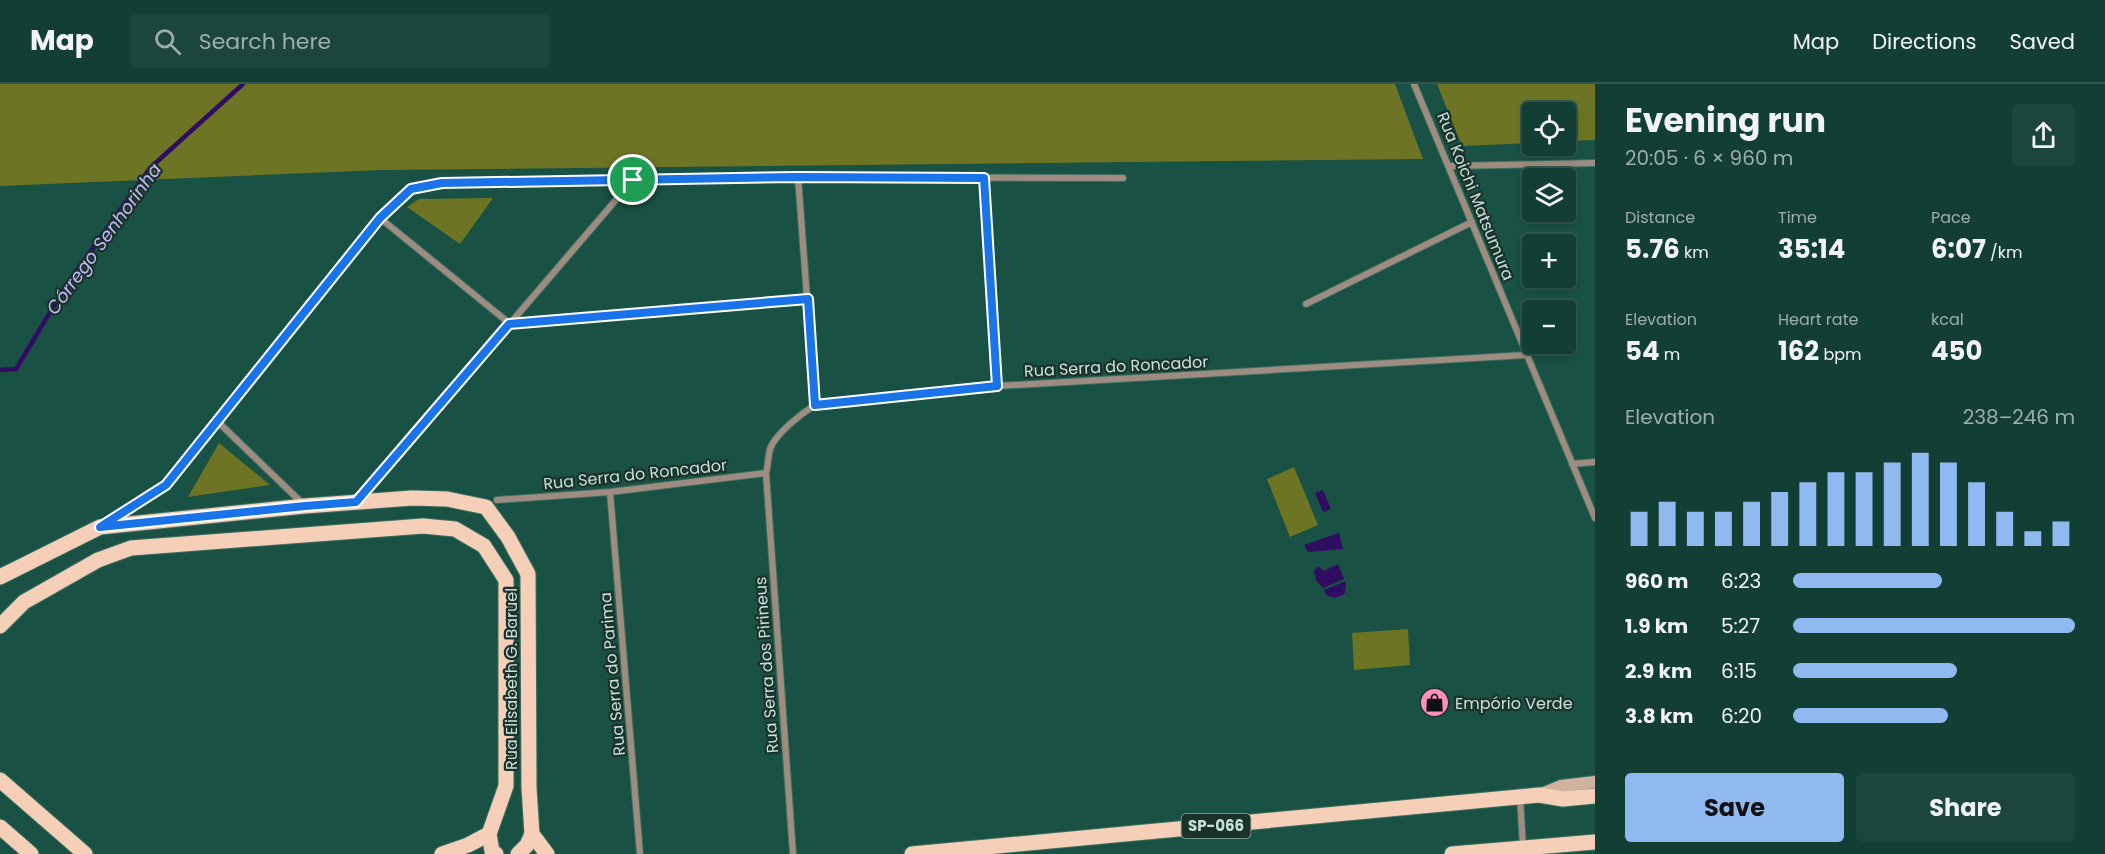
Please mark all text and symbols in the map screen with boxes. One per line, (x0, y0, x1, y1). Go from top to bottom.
search box (130, 14, 550, 68)
text: Map (30, 21, 94, 60)
icon: search (151, 25, 184, 58)
text: Search here (199, 26, 331, 57)
text: Map (1793, 27, 1839, 56)
text: Directions (1872, 27, 1976, 56)
text: Saved (2009, 27, 2075, 56)
text: Evening run (1625, 97, 1826, 144)
map controls (1522, 102, 1576, 354)
button: locate (1522, 102, 1576, 156)
button: share (2012, 104, 2075, 167)
street label: Rua Koichi Matsumura (1431, 109, 1520, 284)
text: 20:05 · 6 × 960 m (1625, 144, 1793, 172)
pin (607, 154, 658, 205)
water label: Córrego Senhorinha (40, 158, 167, 320)
icon: arrive (616, 163, 649, 196)
button: layers (1522, 168, 1576, 222)
text: Distance (1625, 206, 1695, 229)
text: Time (1778, 206, 1817, 229)
text: Pace (1931, 206, 1971, 229)
text: 5.76 (1625, 231, 1680, 267)
text: 35:14 (1778, 231, 1845, 267)
text: 6:07 (1931, 231, 1986, 267)
button: + (1522, 234, 1576, 288)
text: km (1680, 241, 1709, 264)
text: /km (1986, 241, 2022, 264)
button: − (1522, 300, 1576, 354)
text: Elevation (1625, 308, 1697, 331)
text: Heart rate (1778, 308, 1858, 331)
text: kcal (1931, 308, 1964, 331)
text: 54 (1625, 333, 1660, 369)
text: 162 (1778, 333, 1819, 369)
text: 450 (1931, 333, 1982, 369)
text: m (1660, 343, 1680, 366)
text: bpm (1819, 343, 1862, 366)
street label: Rua Serra do Roncador (1023, 350, 1209, 383)
text: Elevation (1625, 403, 1715, 431)
text: 238–246 m (1963, 403, 2075, 431)
street label: Rua Serra do Roncador (542, 453, 728, 496)
text: 960 m (1625, 567, 1689, 595)
text: 6:23 (1721, 567, 1761, 595)
street label: Rua Serra dos Pirineus (749, 576, 784, 754)
street label: Rua Elisabeth G. Baruel (500, 588, 523, 770)
street label: Rua Serra do Parima (594, 591, 631, 757)
text: 1.9 km (1625, 612, 1688, 640)
text: 5:27 (1721, 612, 1760, 640)
text: 2.9 km (1625, 657, 1692, 685)
text: 6:15 (1721, 657, 1757, 685)
shop icon: Empório Verde (1418, 687, 1450, 719)
place label: Empório Verde (1455, 692, 1573, 715)
text: 3.8 km (1625, 702, 1693, 730)
text: 6:20 (1721, 702, 1762, 730)
button: Save (1625, 773, 1844, 842)
button: Share (1856, 773, 2075, 842)
road number: SP-066 (1182, 814, 1250, 838)

